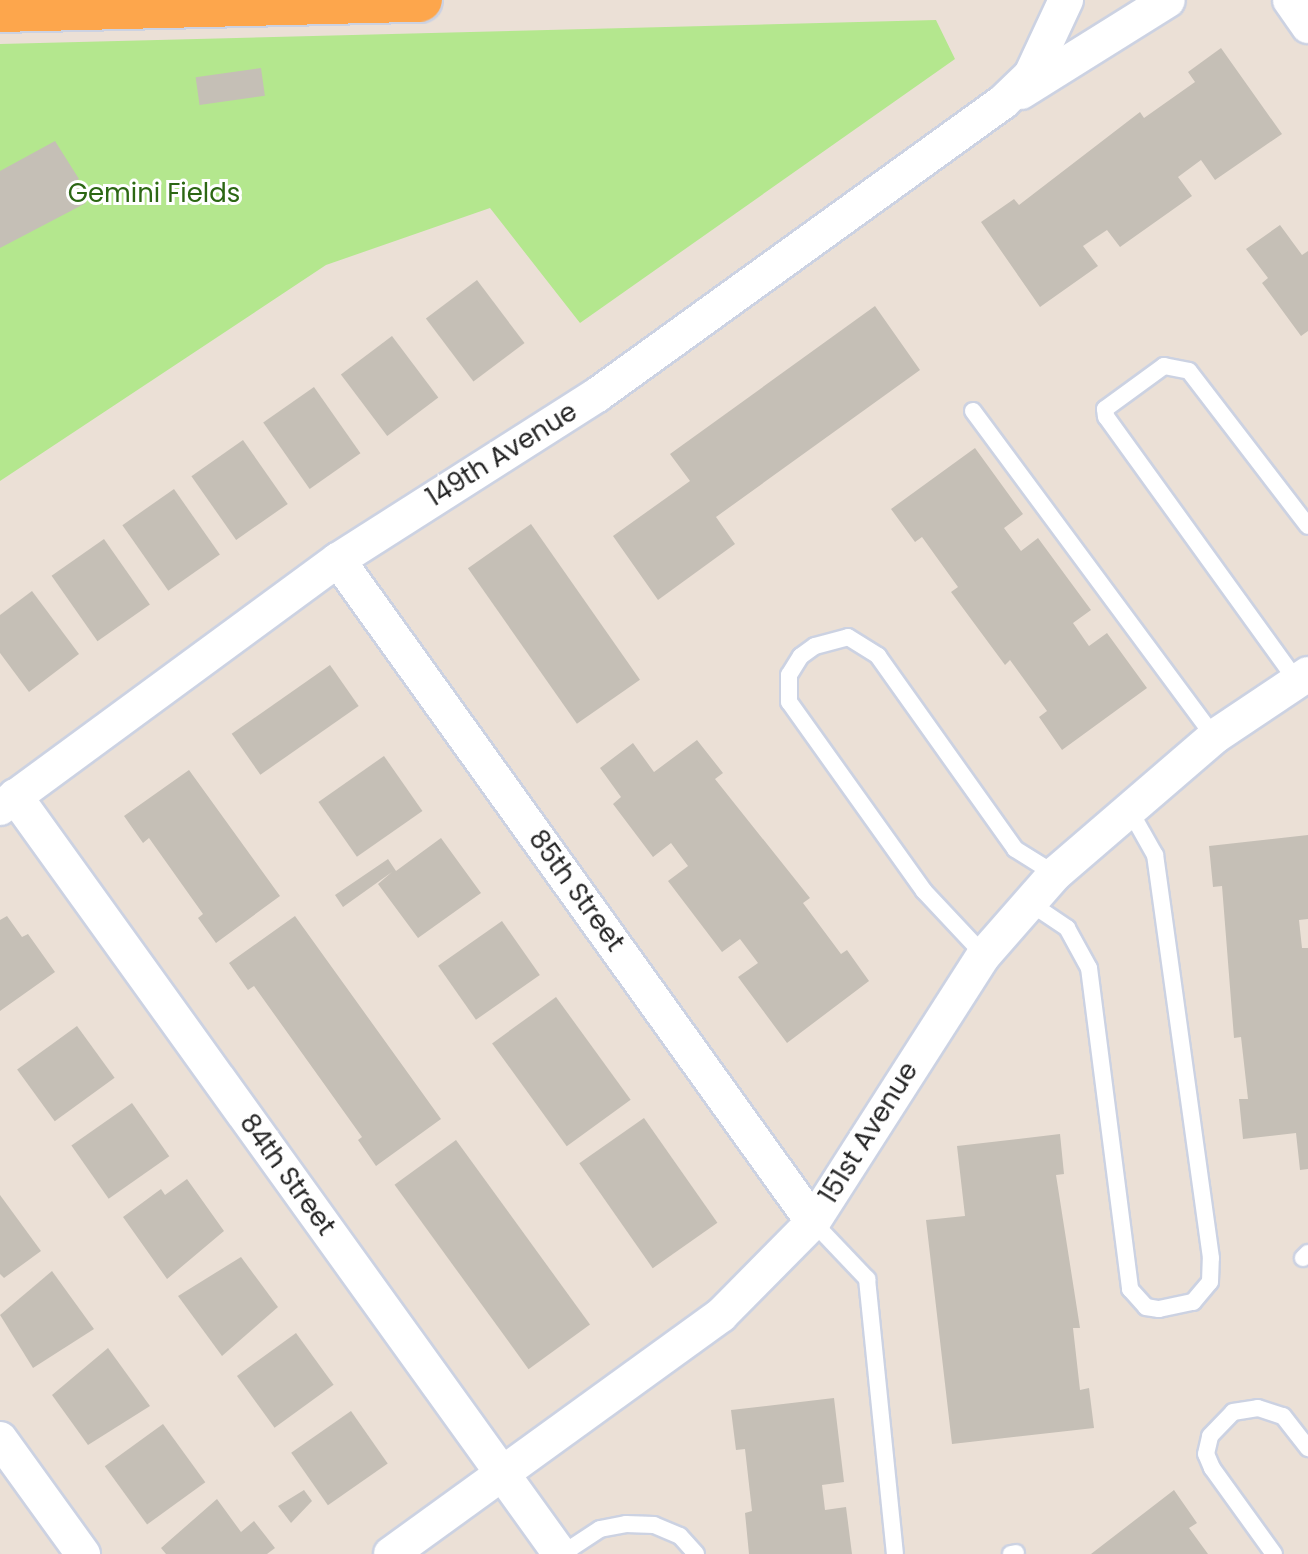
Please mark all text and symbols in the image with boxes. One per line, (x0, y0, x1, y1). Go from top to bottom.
park label: Gemini Fields (68, 178, 240, 210)
street label: 149th Avenue (421, 396, 583, 514)
street label: 85th Street (522, 824, 630, 958)
street label: 151st Avenue (813, 1057, 925, 1209)
street label: 84th Street (233, 1108, 341, 1242)

